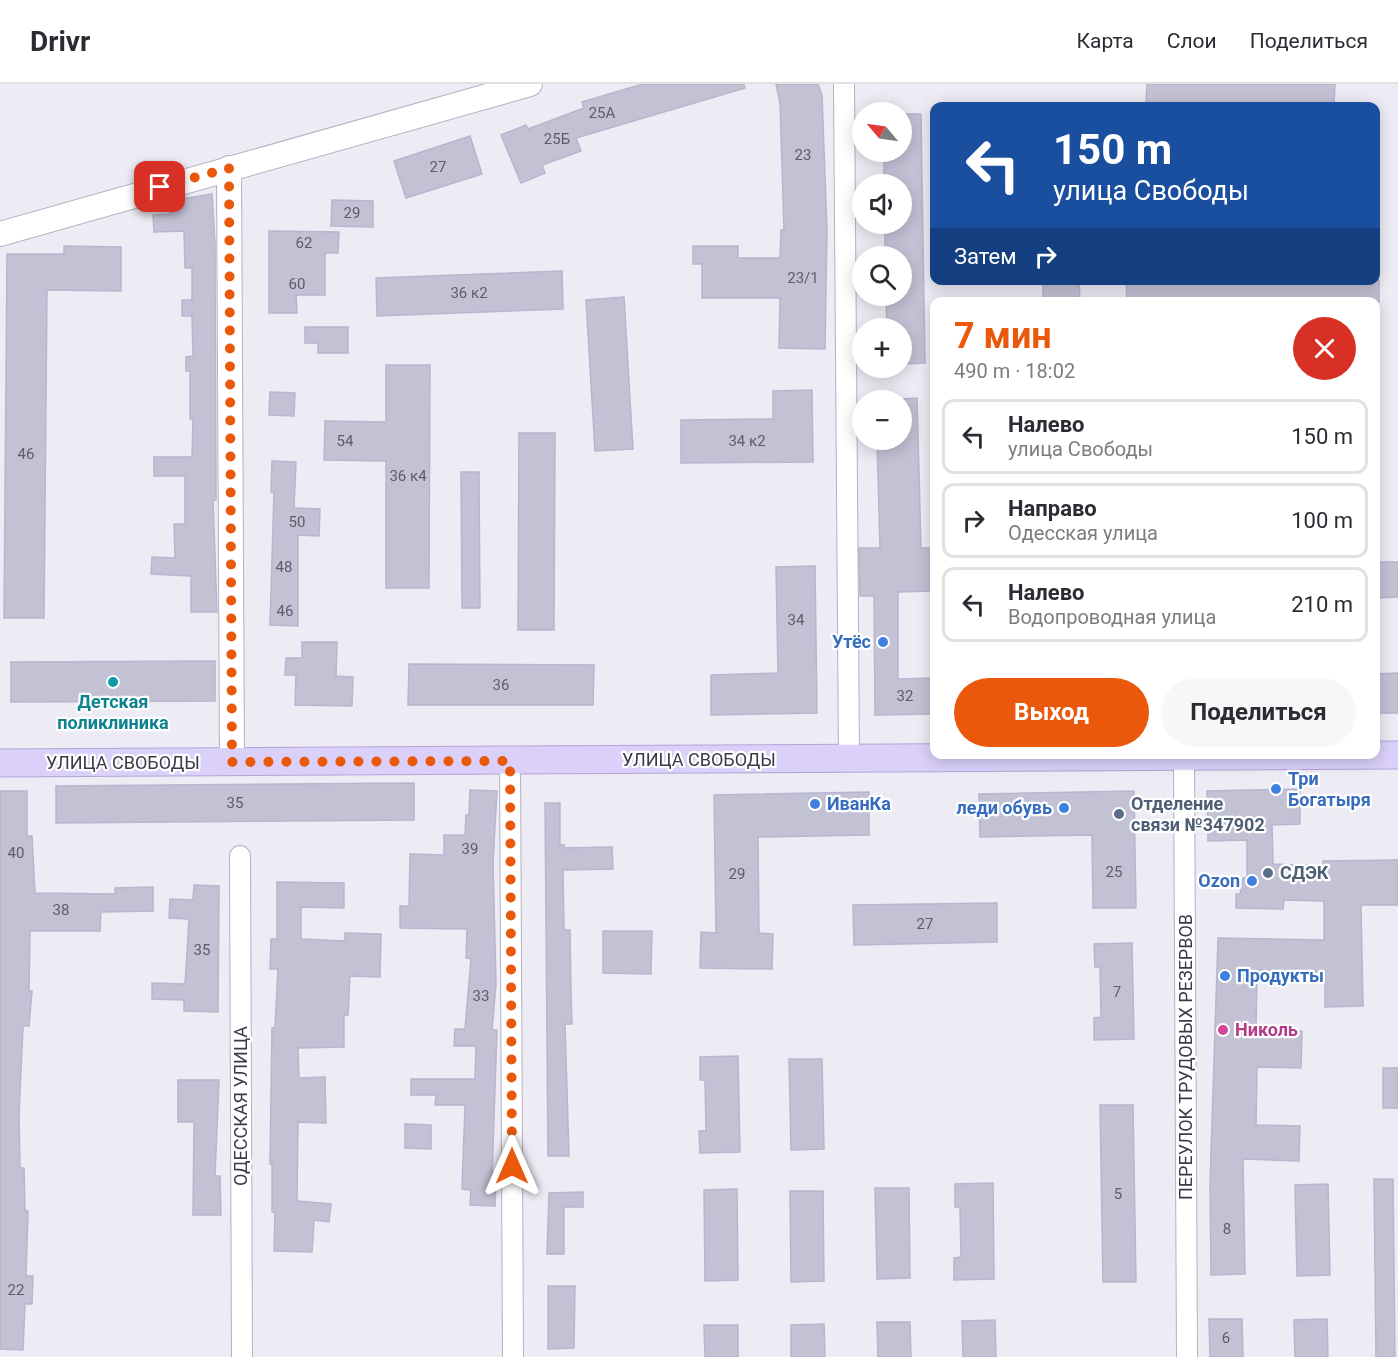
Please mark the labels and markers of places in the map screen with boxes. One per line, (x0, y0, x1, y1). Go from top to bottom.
pin (134, 161, 185, 212)
place label: Утёс (832, 631, 871, 652)
marker: Утёс (876, 635, 890, 649)
marker: Детская поликлиника (106, 675, 120, 689)
place label: Детская поликлиника (57, 691, 169, 733)
place label: Три Богатыря (1288, 768, 1371, 810)
marker: Три Богатыря (1269, 782, 1283, 796)
place label: ИванКа (827, 793, 891, 814)
place label: Отделение связи №347902 (1131, 793, 1265, 835)
marker: ИванКа (808, 797, 822, 811)
place label: леди обувь (957, 797, 1052, 818)
marker: леди обувь (1057, 801, 1071, 815)
marker: Отделение связи №347902 (1112, 807, 1126, 821)
place label: СДЭК (1280, 862, 1329, 883)
marker: СДЭК (1261, 866, 1275, 880)
place label: Ozon (1198, 870, 1240, 891)
marker: Ozon (1245, 874, 1259, 888)
place label: Продукты (1237, 965, 1324, 986)
marker: Продукты (1218, 969, 1232, 983)
place label: Николь (1235, 1019, 1298, 1040)
marker: Николь (1216, 1023, 1230, 1037)

